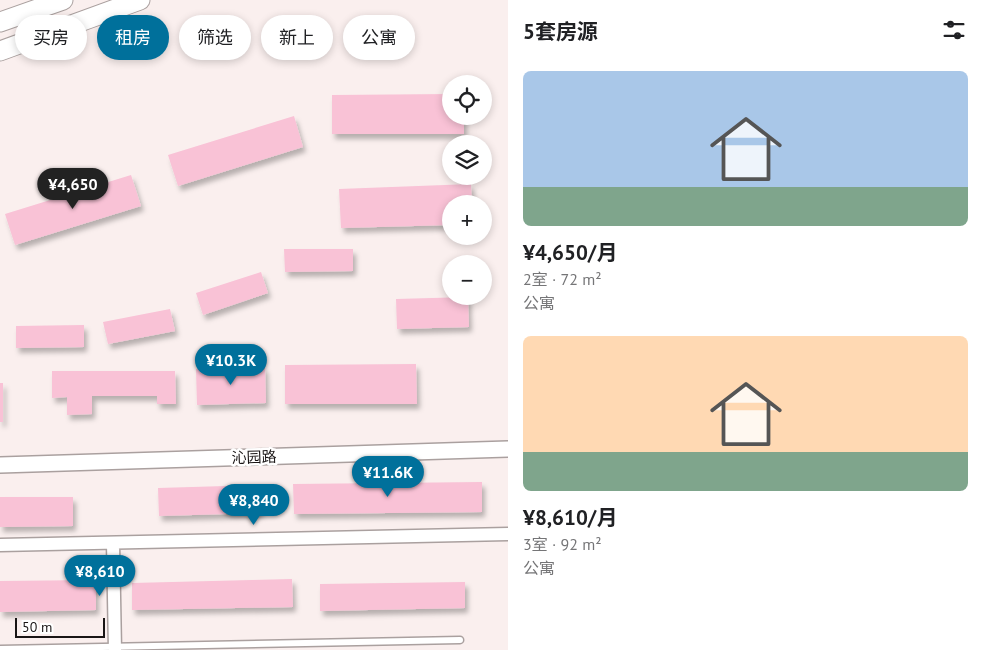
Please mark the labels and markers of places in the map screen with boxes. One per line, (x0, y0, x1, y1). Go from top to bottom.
pin: ¥4,650 (32, 168, 114, 210)
pin: ¥10.3K (190, 344, 272, 386)
pin: ¥11.6K (347, 456, 429, 498)
pin: ¥8,840 (213, 484, 295, 526)
pin: ¥8,610 (59, 554, 141, 597)

